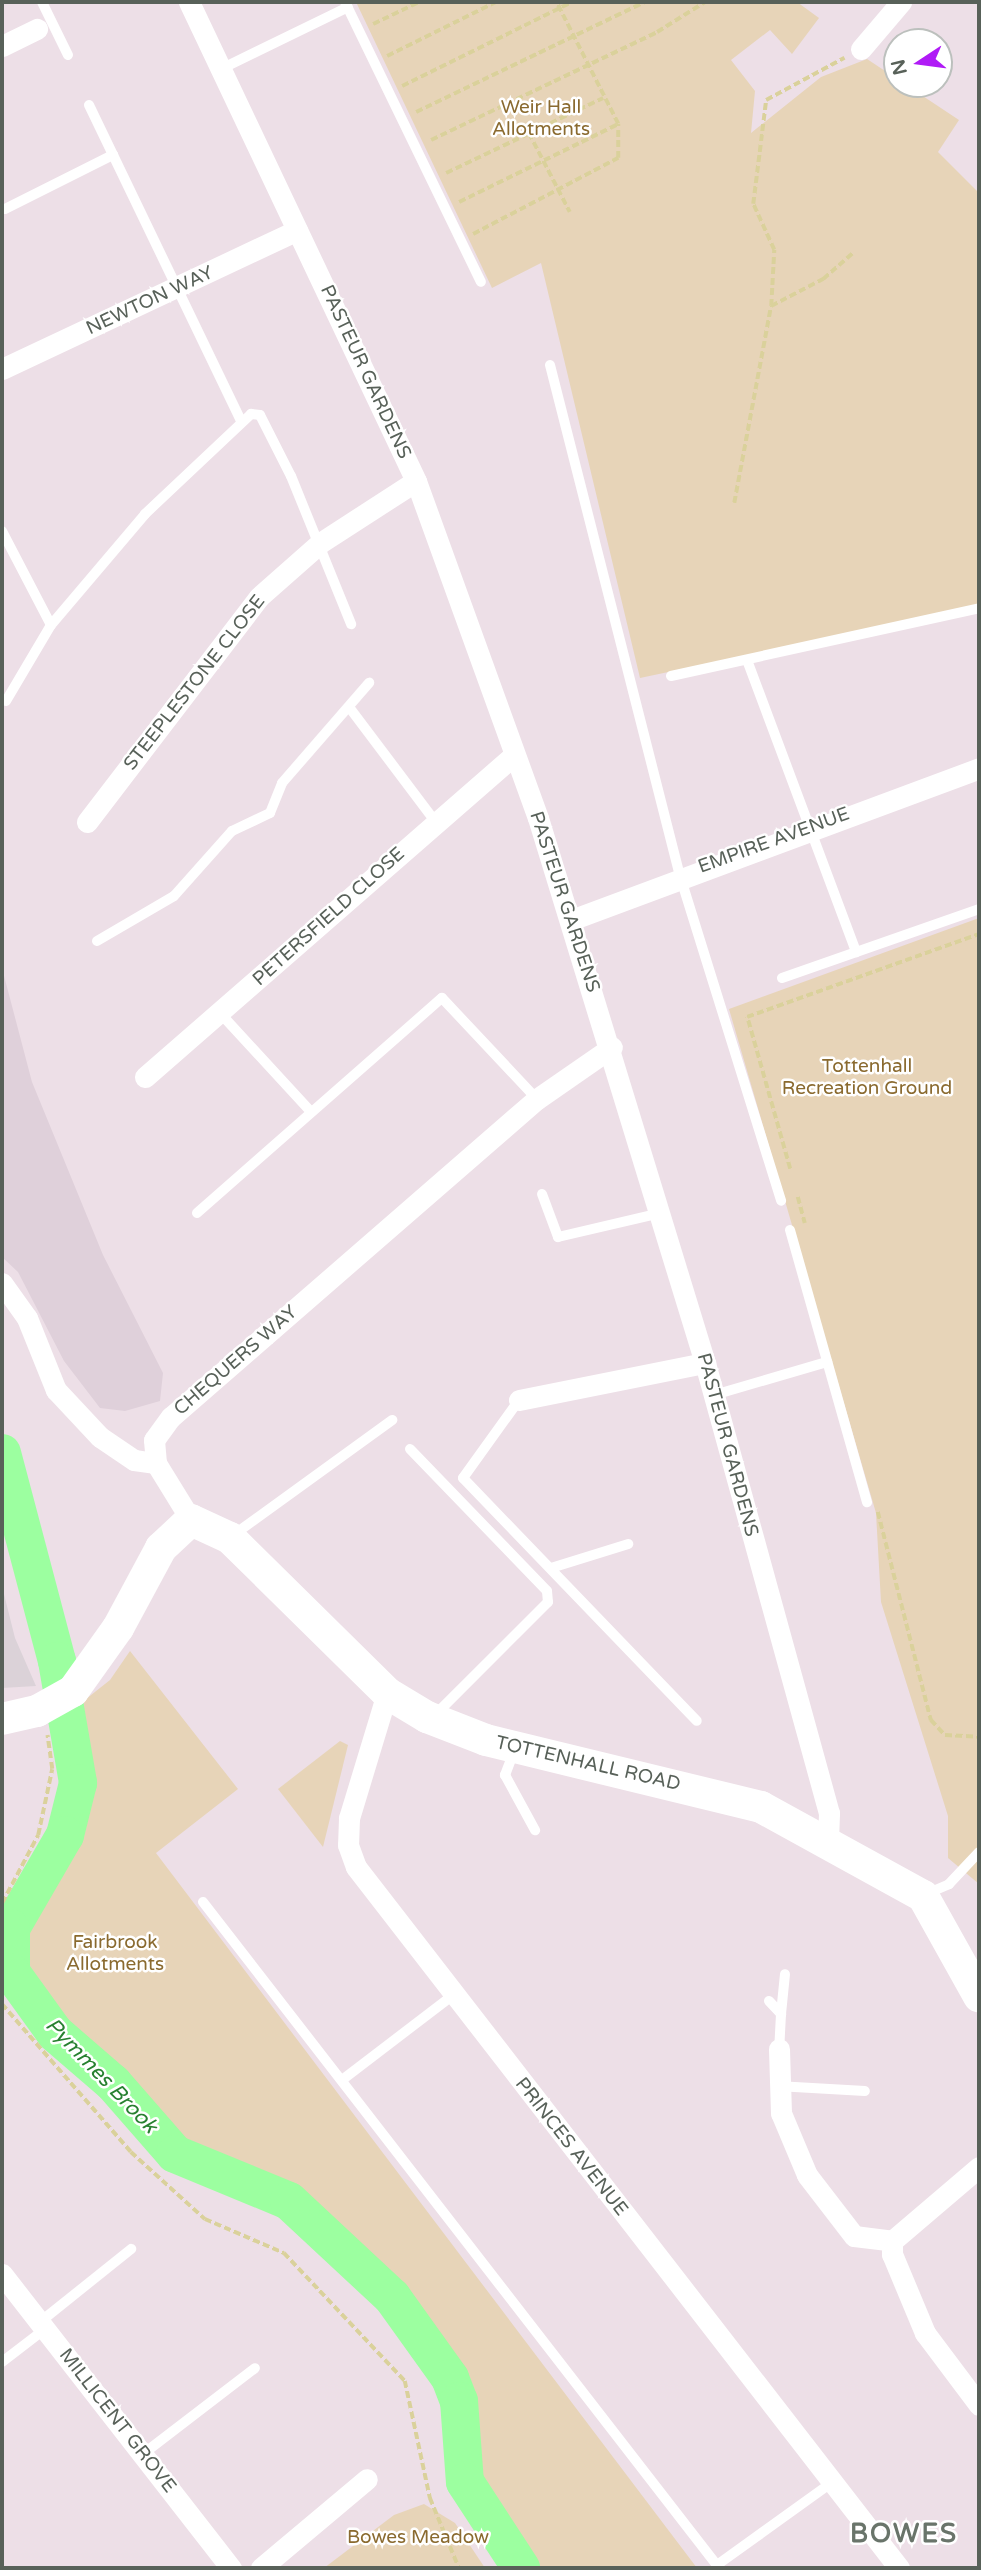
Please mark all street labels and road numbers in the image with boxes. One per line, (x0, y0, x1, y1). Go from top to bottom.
street label: NEWTON WAY (83, 262, 217, 340)
street label: PASTEUR GARDENS (315, 281, 415, 463)
street label: STEEPLESTONE CLOSE (120, 591, 270, 775)
street label: EMPIRE AVENUE (695, 803, 853, 879)
street label: PASTEUR GARDENS (524, 809, 604, 995)
street label: PETERSFIELD CLOSE (248, 843, 410, 991)
street label: CHEQUERS WAY (170, 1301, 302, 1421)
street label: PASTEUR GARDENS (692, 1351, 762, 1539)
street label: TOTTENHALL ROAD (493, 1732, 683, 1796)
street label: PRINCES AVENUE (510, 2073, 632, 2221)
street label: MILLICENT GROVE (54, 2344, 180, 2498)

